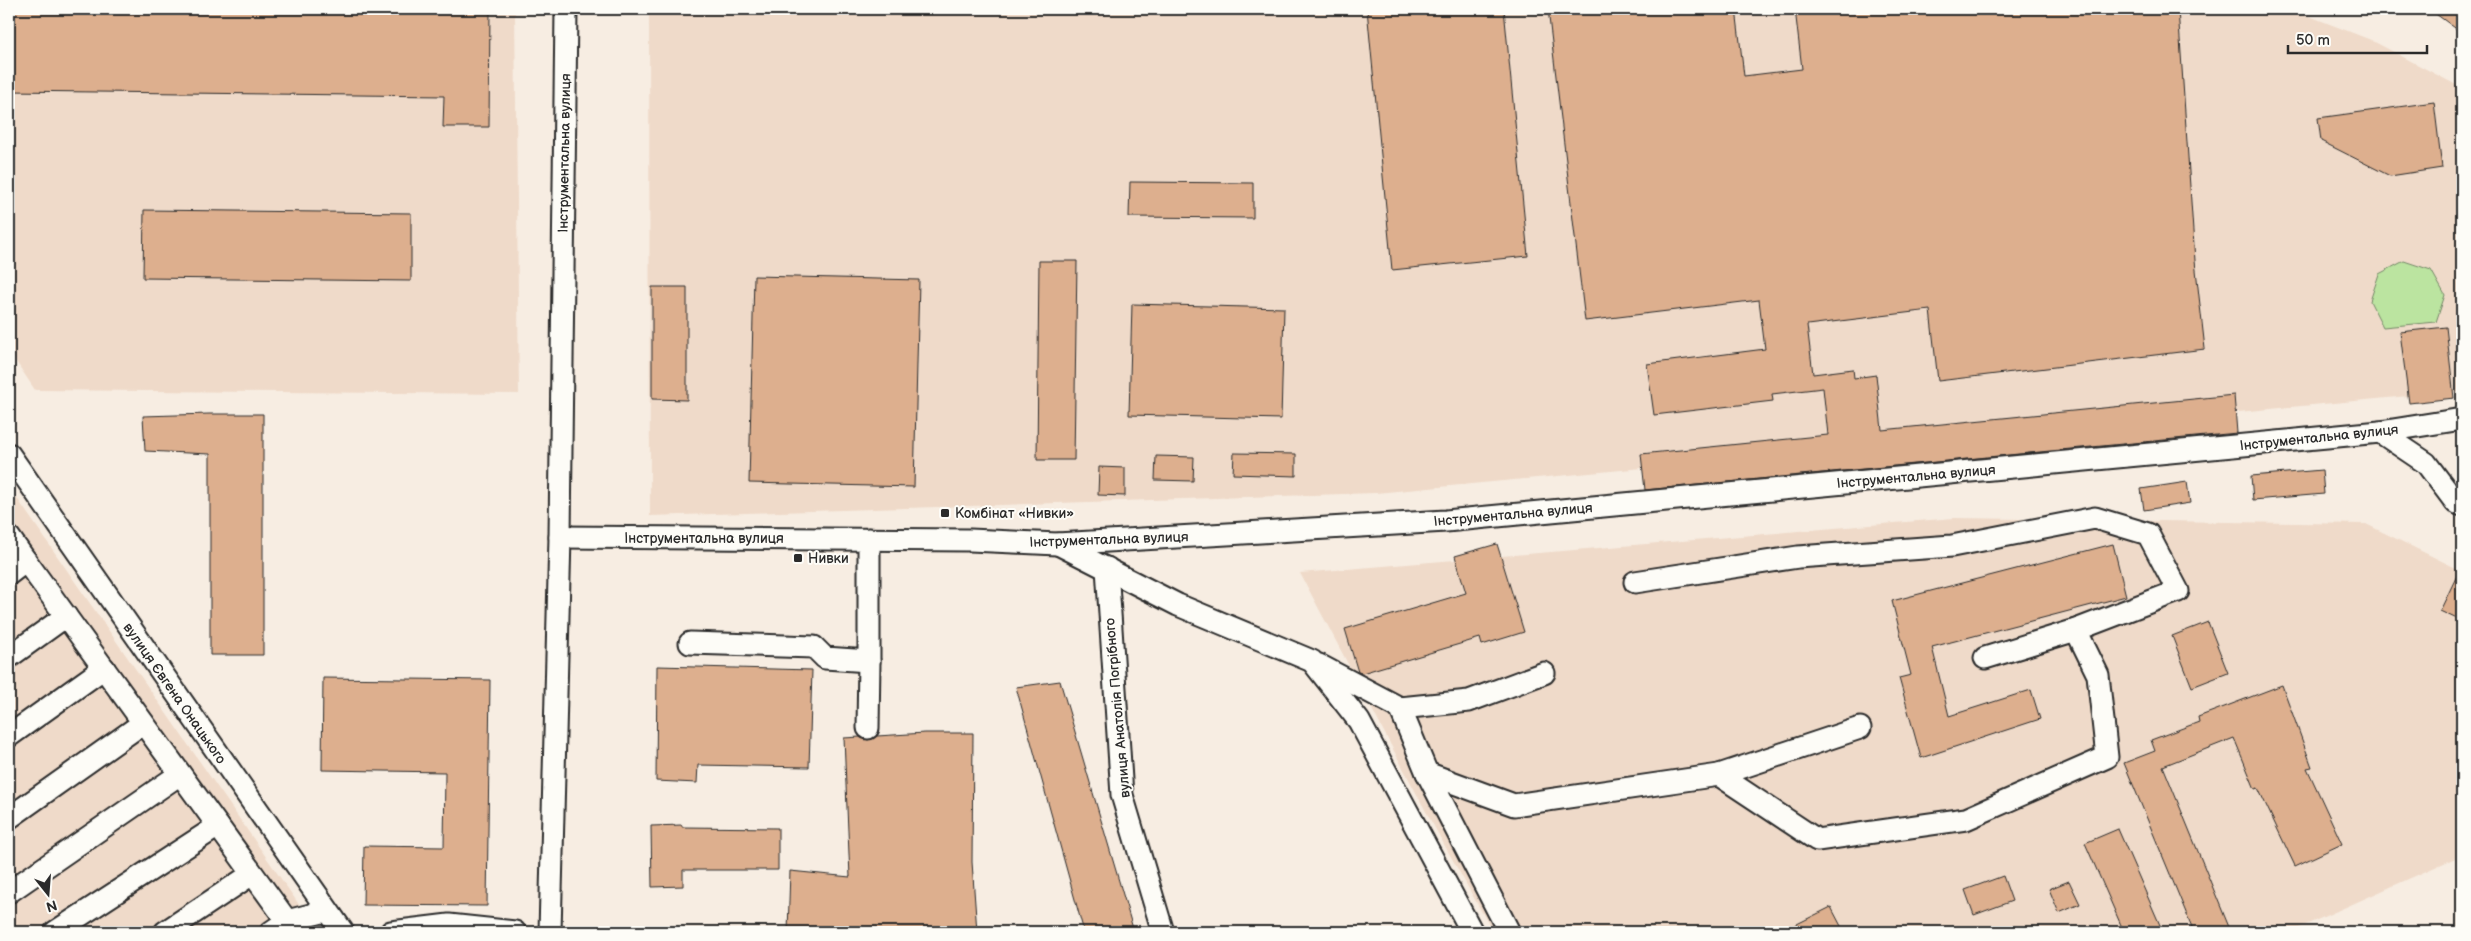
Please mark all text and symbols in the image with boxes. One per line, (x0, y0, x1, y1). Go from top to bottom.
scale bar (2288, 22, 2427, 54)
text: 50 m (2296, 31, 2330, 50)
street label: Інструментальна вулиця (555, 73, 574, 233)
street label: Інструментальна вулиця (2239, 421, 2399, 454)
street label: Інструментальна вулиця (1836, 461, 1996, 492)
street label: Інструментальна вулиця (1433, 499, 1593, 530)
place label: Комбінат «Нивки» (955, 505, 1074, 522)
marker: Комбінат «Нивки» (939, 507, 951, 519)
street label: Інструментальна вулиця (1029, 528, 1189, 551)
street label: Інструментальна вулиця (624, 530, 784, 547)
place label: Нивки (808, 550, 849, 567)
marker: Нивки (792, 552, 804, 564)
street label: вулиця Анатолія Погрібного (1101, 617, 1134, 799)
street label: вулиця Євгена Онацького (119, 620, 230, 767)
north arrow (22, 868, 72, 918)
text: N (44, 896, 59, 916)

